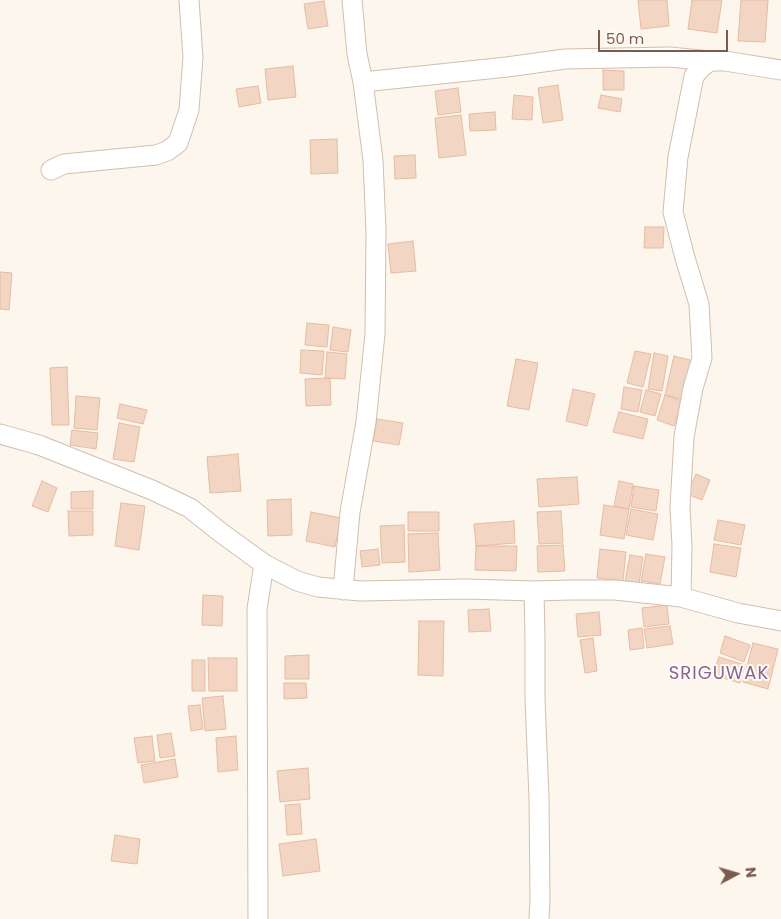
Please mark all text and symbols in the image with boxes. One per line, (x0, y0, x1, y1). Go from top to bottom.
scale bar (601, 20, 731, 52)
text: 50 m (606, 28, 644, 49)
district label: SRIGUWAK (668, 663, 770, 685)
north arrow (711, 849, 761, 899)
text: N (740, 866, 761, 879)

